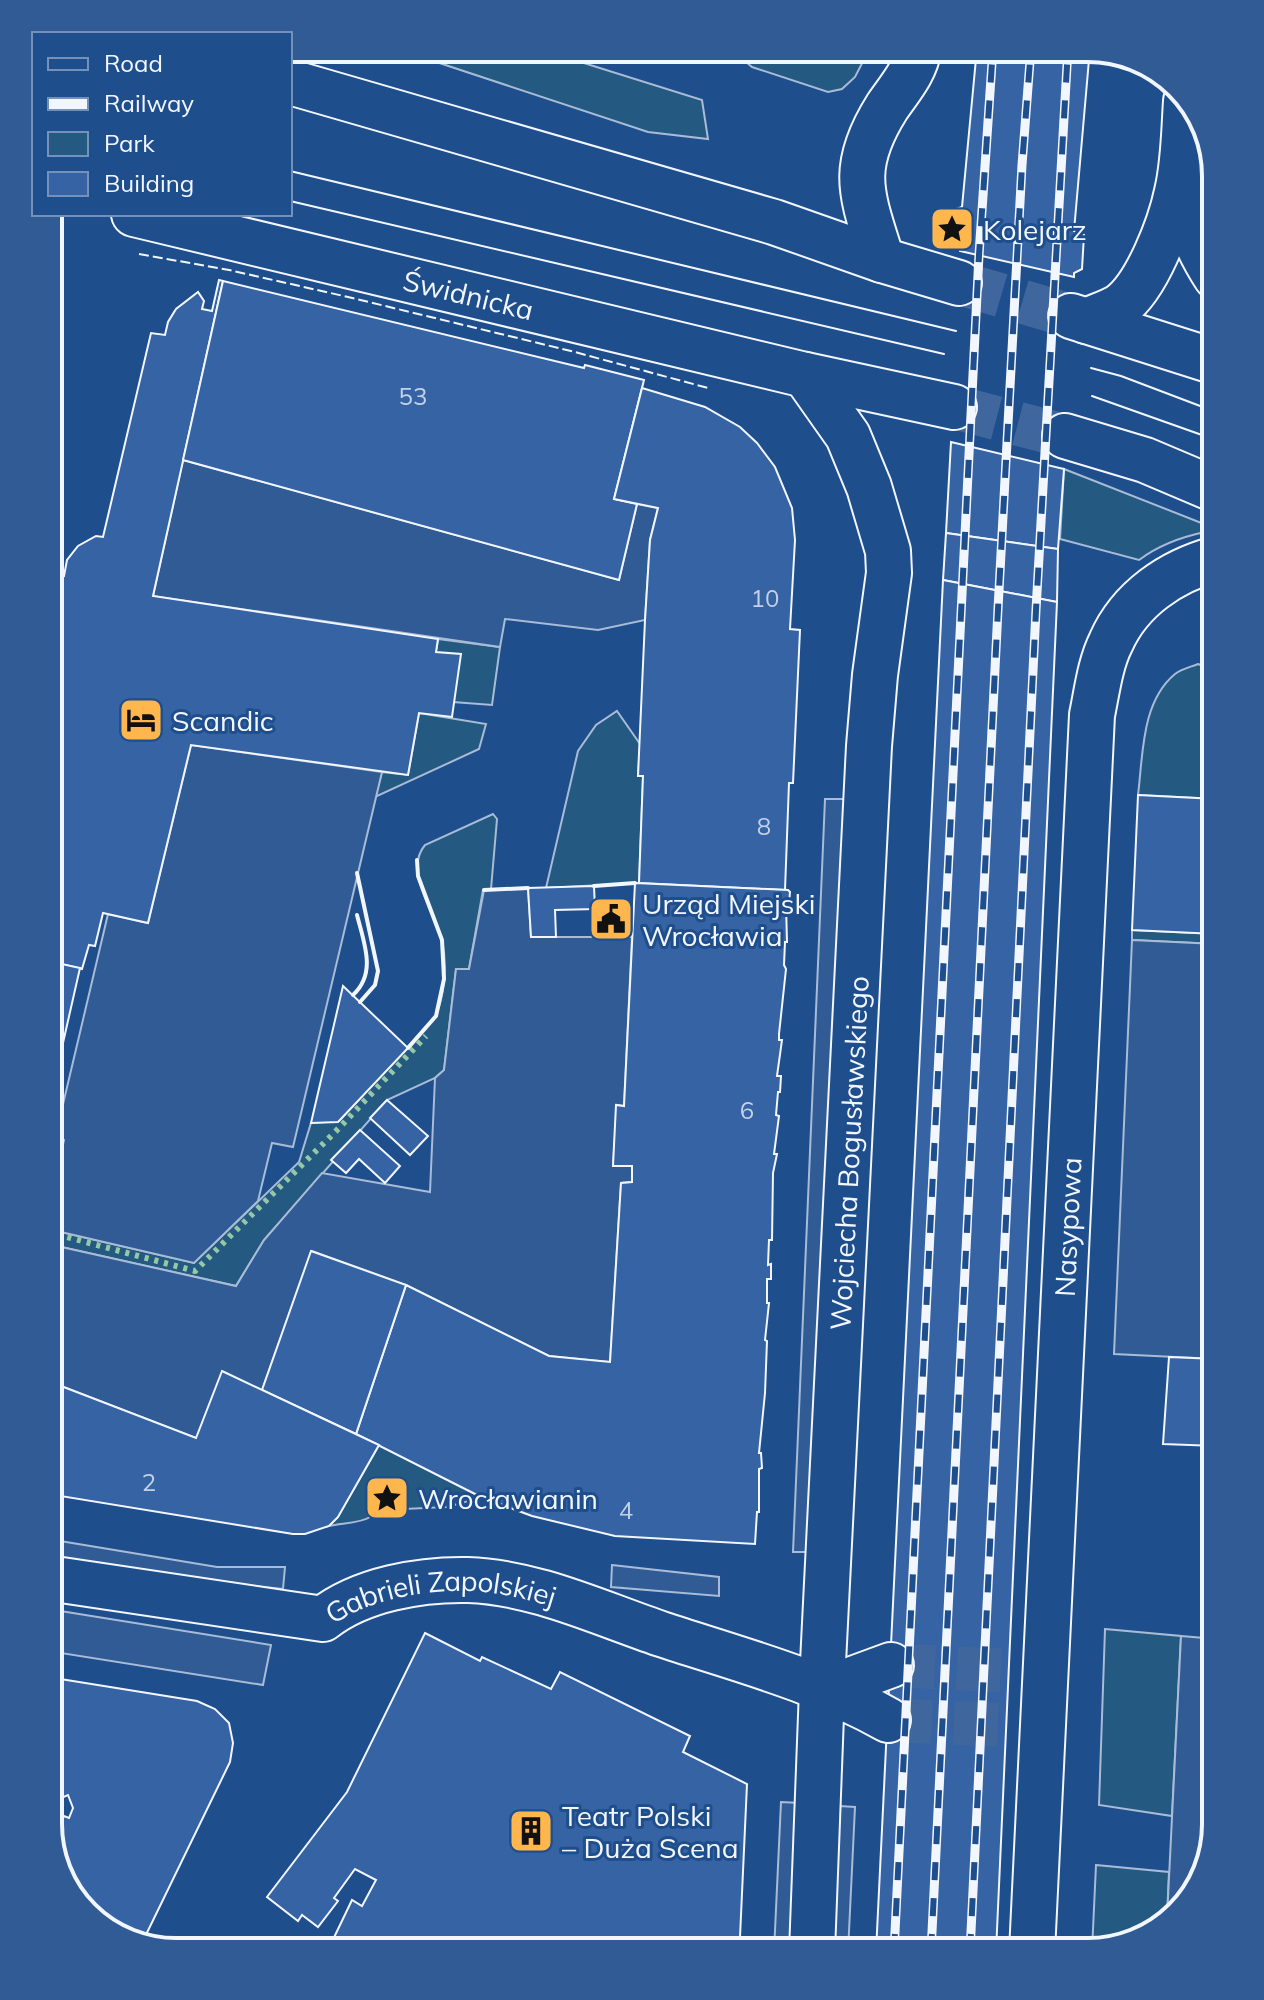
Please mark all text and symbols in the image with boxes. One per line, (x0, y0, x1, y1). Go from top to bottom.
legend (32, 32, 292, 216)
text: Road (104, 48, 163, 78)
text: Railway (104, 88, 194, 118)
text: Park (104, 128, 155, 158)
text: Building (104, 168, 194, 198)
place icon: Kolejarz (928, 205, 976, 253)
place label: Kolejarz (983, 212, 1087, 247)
street label: Świdnicka (400, 262, 537, 327)
house number: 53 (399, 381, 427, 411)
house number: 10 (751, 583, 779, 613)
hotel icon: Scandic (117, 696, 165, 744)
place label: Scandic (172, 703, 274, 738)
house number: 8 (757, 811, 771, 841)
place label: Urząd Miejski Wrocławia (642, 886, 816, 953)
public building icon: Urząd Miejski Wrocławia (587, 895, 635, 943)
street label: Wojciecha Bogusławskiego (822, 975, 876, 1331)
house number: 6 (740, 1095, 754, 1125)
street label: Nasypowa (1046, 1156, 1088, 1297)
house number: 2 (142, 1467, 156, 1497)
place icon: Wrocławianin (363, 1474, 411, 1522)
place label: Wrocławianin (418, 1481, 598, 1516)
house number: 4 (619, 1495, 633, 1525)
street label: Gabrieli Zapolskiej (318, 1562, 561, 1630)
place label: Teatr Polski – Duża Scena (562, 1798, 739, 1865)
building icon: Teatr Polski – Duża Scena (507, 1807, 555, 1855)

